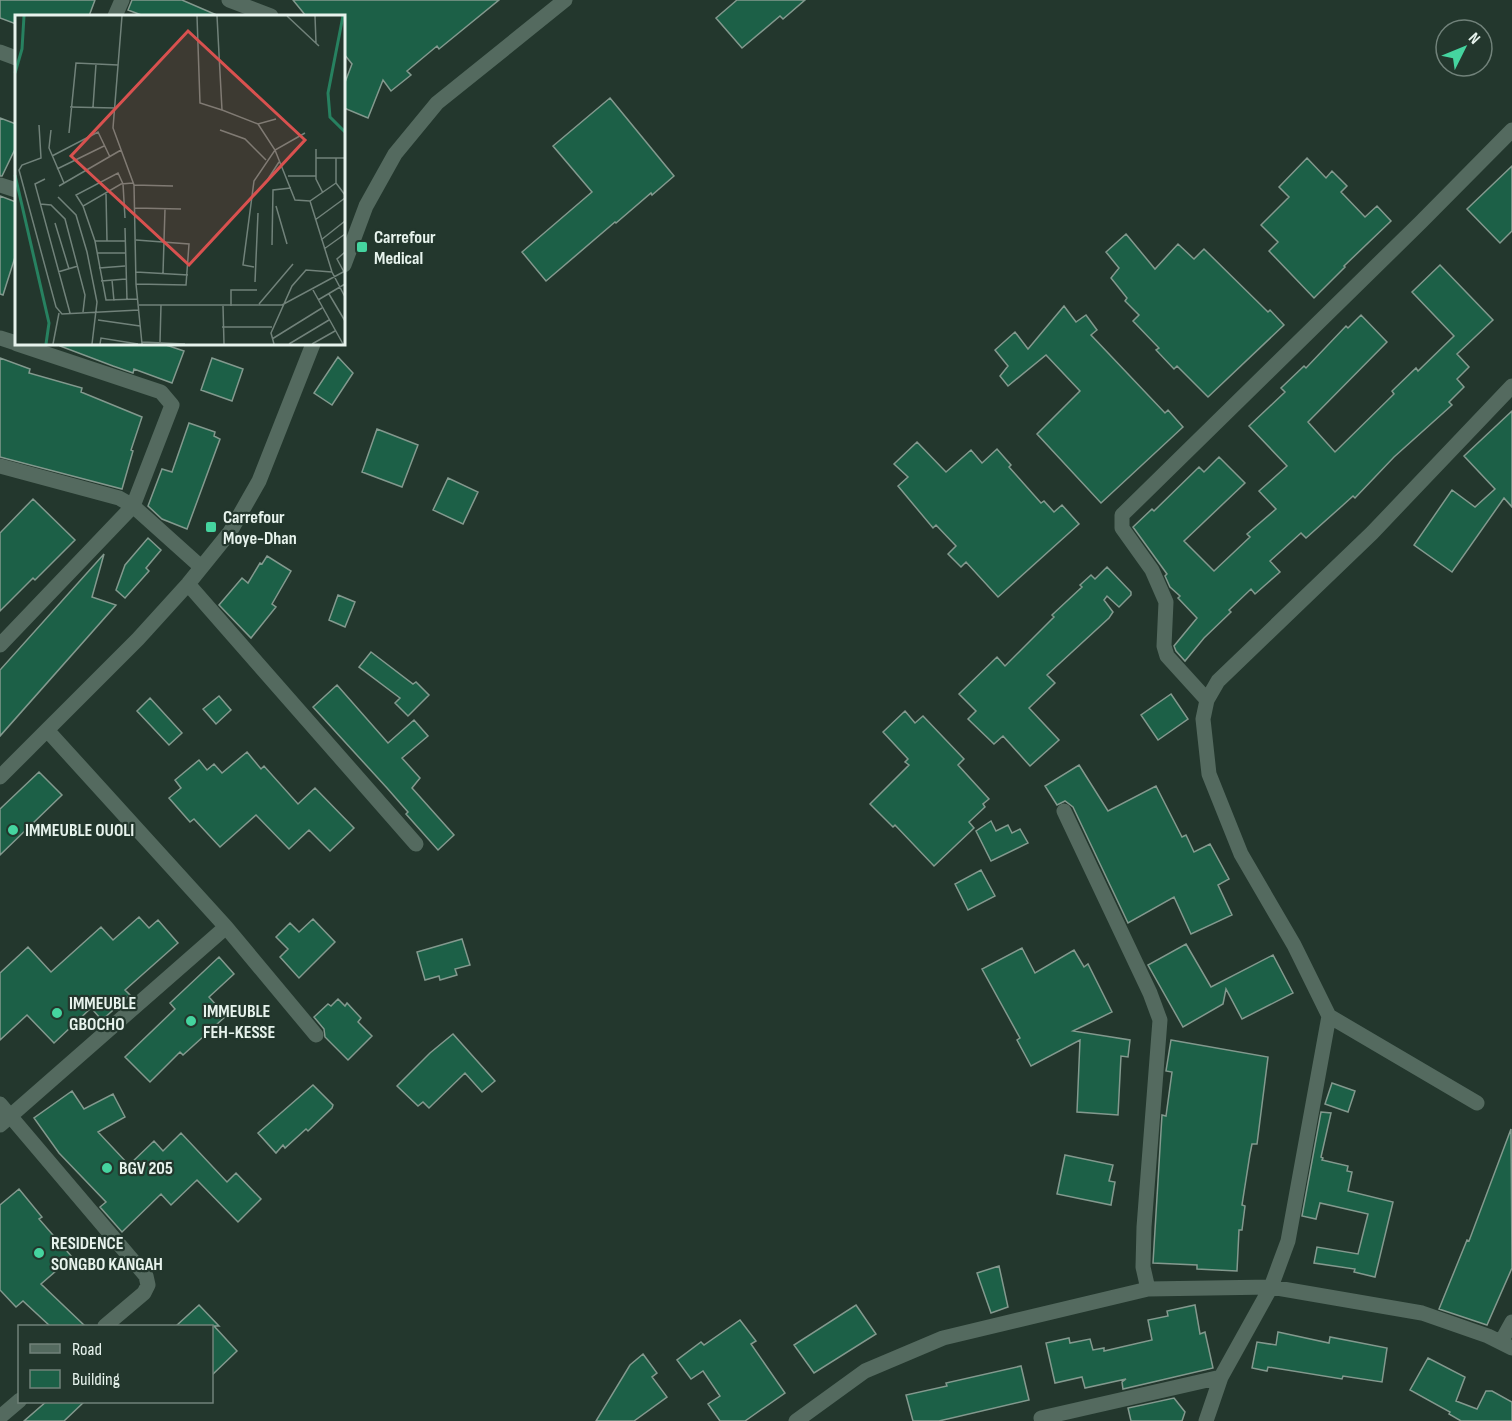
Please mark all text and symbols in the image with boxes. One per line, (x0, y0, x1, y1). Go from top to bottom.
inset map (15, 15, 345, 345)
north arrow (1434, 18, 1494, 78)
text: N (1464, 29, 1484, 48)
place label: Carrefour Medical (374, 227, 436, 269)
marker: Carrefour Medical (355, 240, 369, 254)
place label: Carrefour Moye-Dhan (223, 507, 297, 549)
marker: Carrefour Moye-Dhan (204, 520, 218, 534)
place label: IMMEUBLE OUOLI (25, 820, 134, 841)
marker: IMMEUBLE OUOLI (6, 823, 20, 837)
place label: IMMEUBLE GBOCHO (69, 993, 136, 1035)
place label: IMMEUBLE FEH-KESSE (203, 1001, 275, 1043)
marker: IMMEUBLE GBOCHO (50, 1006, 64, 1020)
marker: IMMEUBLE FEH-KESSE (184, 1014, 198, 1028)
place label: BGV 205 (119, 1158, 173, 1179)
marker: BGV 205 (100, 1161, 114, 1175)
place label: RESIDENCE SONGBO KANGAH (51, 1233, 163, 1275)
marker: RESIDENCE SONGBO KANGAH (32, 1246, 46, 1260)
legend (18, 1325, 213, 1403)
text: Road (72, 1339, 102, 1360)
text: Building (72, 1369, 120, 1390)

